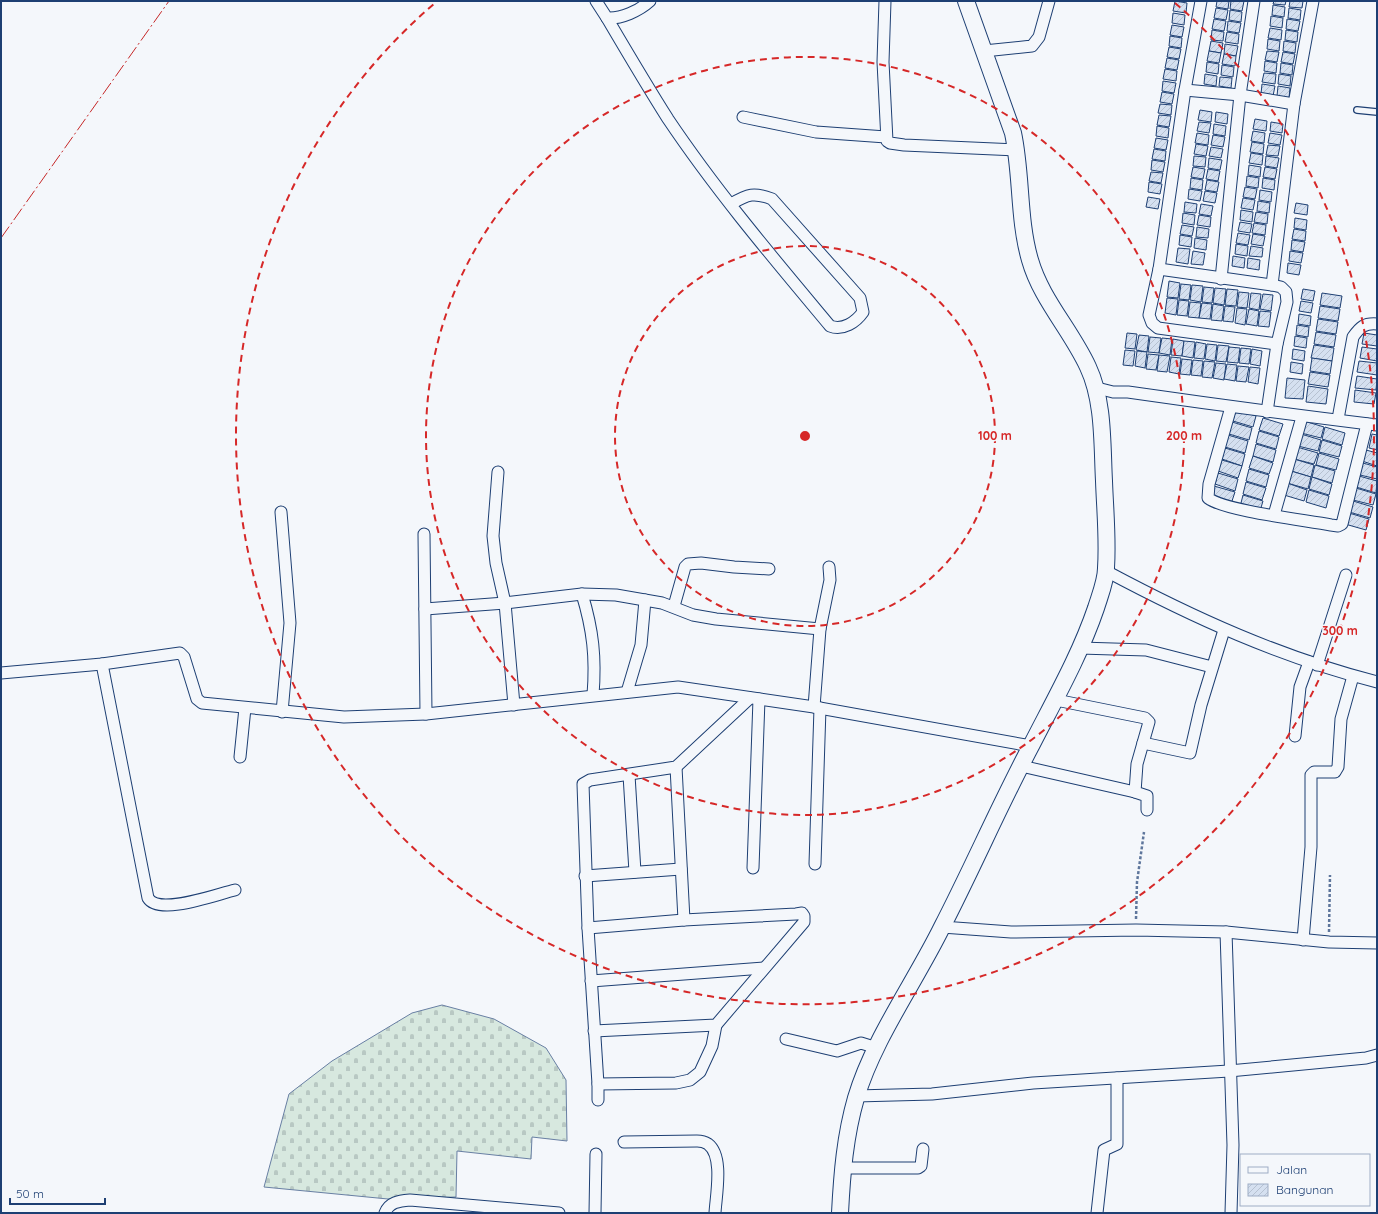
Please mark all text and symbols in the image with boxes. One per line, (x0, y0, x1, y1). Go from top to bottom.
text: 100 m (978, 428, 1012, 443)
text: 200 m (1166, 428, 1202, 443)
centre of rings (798, 429, 812, 443)
text: 300 m (1322, 623, 1358, 638)
legend (1240, 1154, 1370, 1206)
text: Jalan (1276, 1162, 1307, 1177)
scale bar (10, 1180, 105, 1206)
text: Bangunan (1276, 1182, 1333, 1197)
text: 50 m (16, 1186, 44, 1201)

